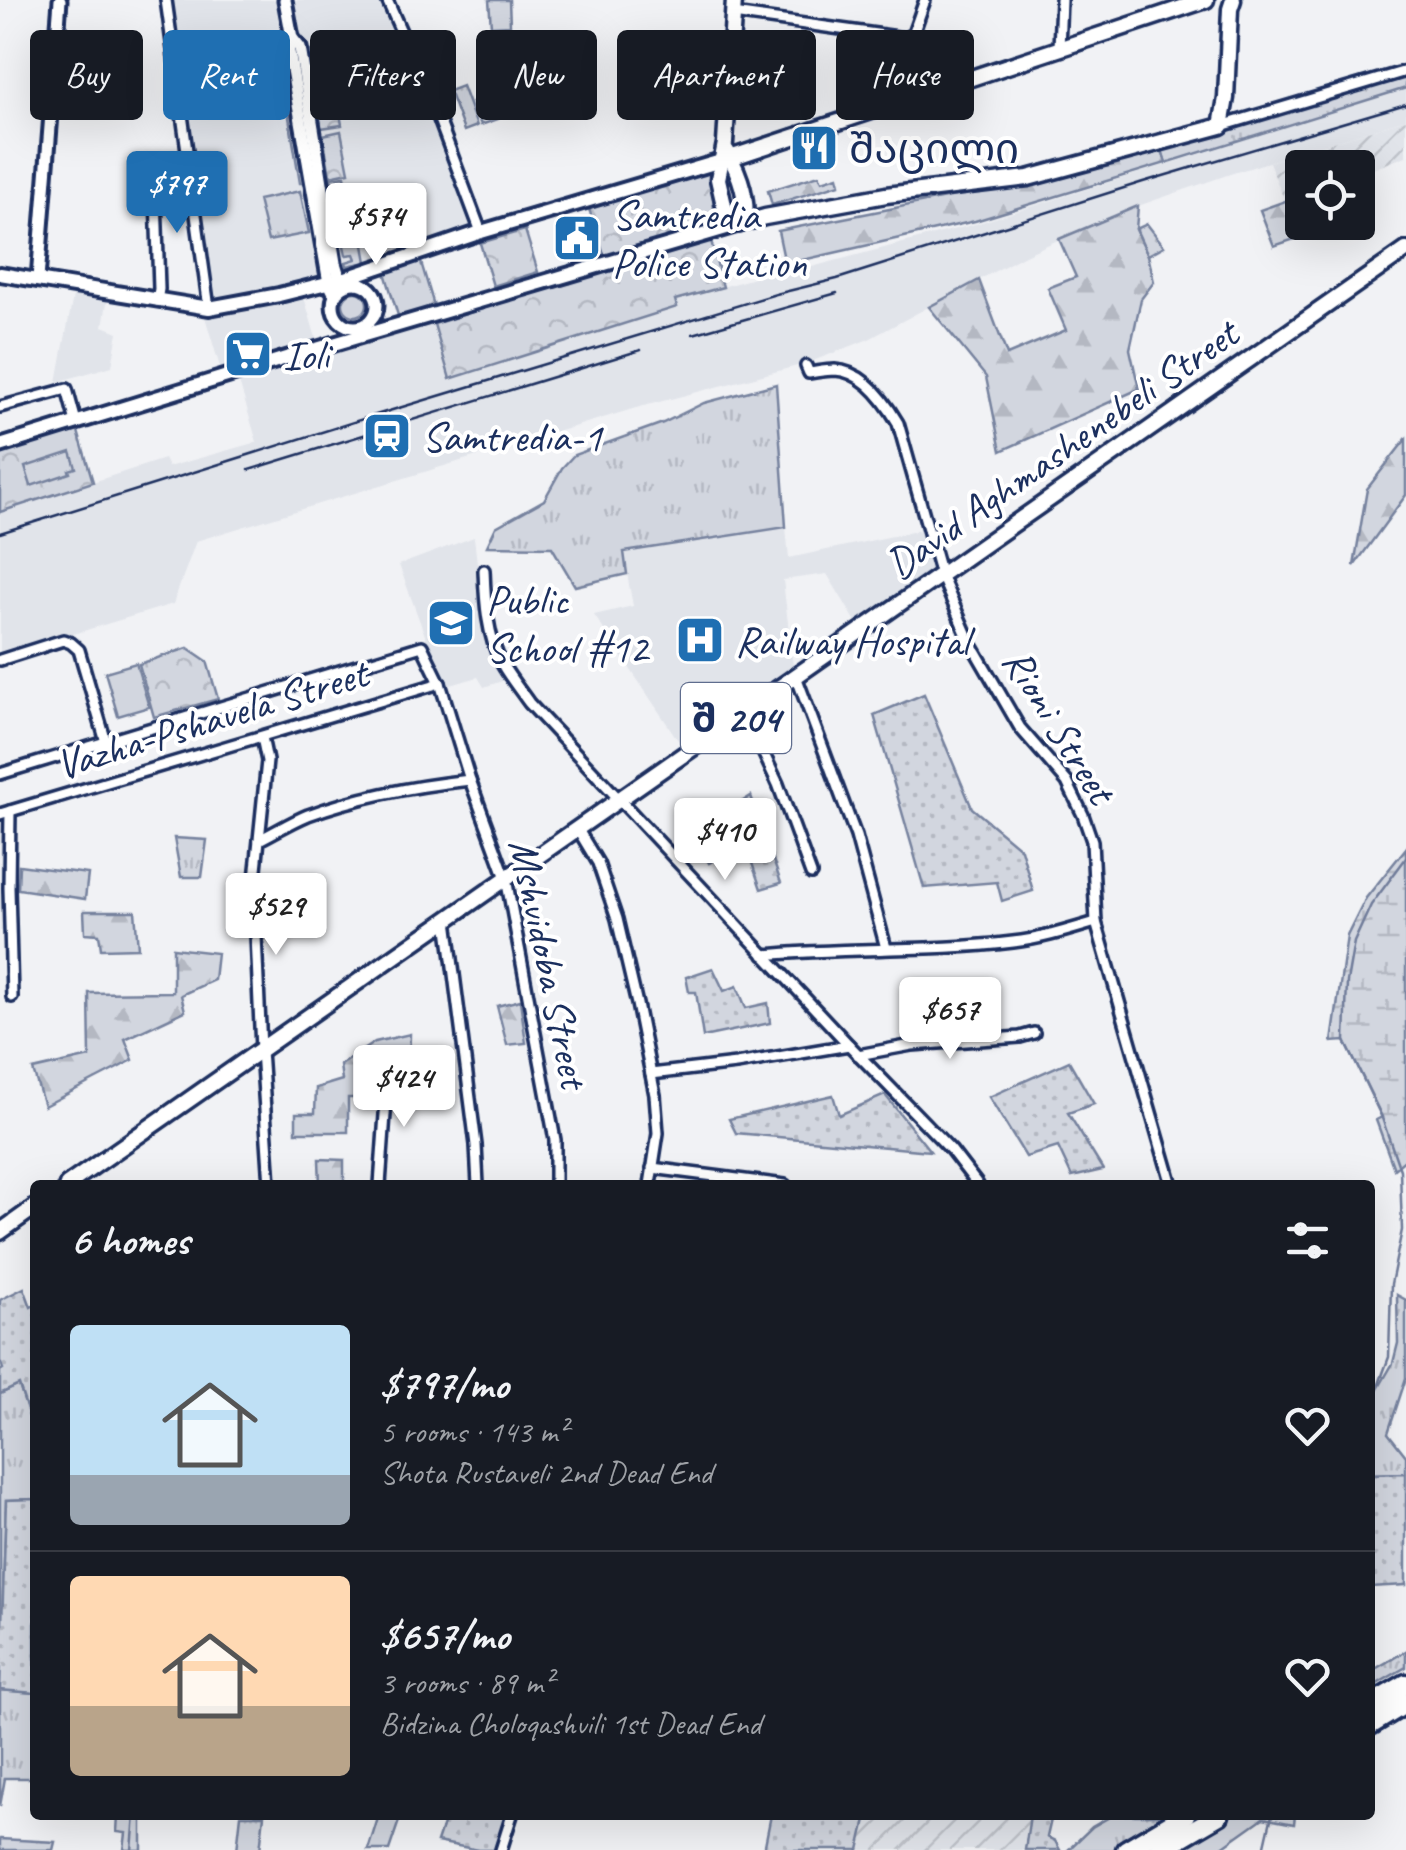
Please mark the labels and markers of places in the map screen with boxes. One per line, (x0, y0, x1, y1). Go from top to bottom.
restaurant icon: შაცილი (788, 122, 840, 174)
place label: შაცილი (849, 123, 1019, 176)
pin: $797 (118, 151, 236, 236)
pin: $574 (317, 183, 435, 268)
place label: Samtredia Police Station (612, 189, 808, 290)
public building icon: Samtredia Police Station (551, 212, 603, 264)
supermarket icon: Ioli (222, 328, 274, 380)
place label: Ioli (283, 329, 334, 382)
station icon: Samtredia-1 (361, 410, 413, 462)
place label: Samtredia-1 (422, 411, 604, 464)
place label: Public School #12 (486, 574, 651, 675)
school or university icon: Public School #12 (425, 597, 477, 649)
hospital icon: Railway Hospital (674, 614, 726, 666)
place label: Railway Hospital (735, 615, 976, 668)
pin: $410 (666, 798, 784, 883)
pin: $529 (217, 873, 335, 958)
pin: $657 (891, 977, 1009, 1062)
pin: $424 (345, 1045, 463, 1130)

